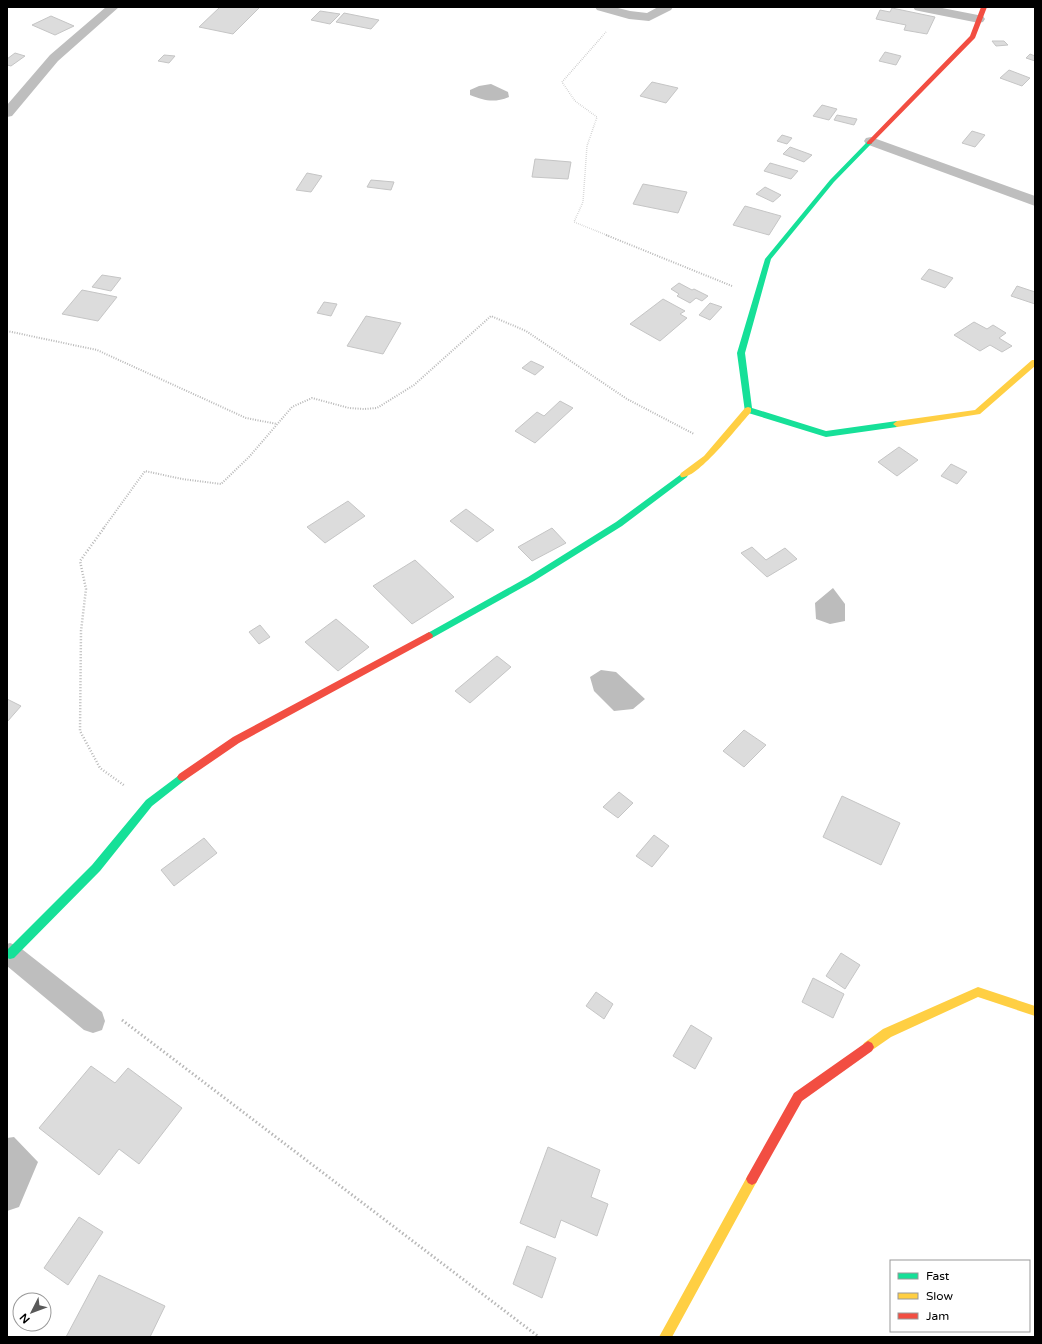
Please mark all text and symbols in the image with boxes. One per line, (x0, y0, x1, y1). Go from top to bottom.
legend (890, 1260, 1030, 1332)
text: Fast (926, 1269, 950, 1283)
text: Slow (926, 1289, 953, 1303)
north arrow (12, 1292, 52, 1332)
text: Jam (926, 1309, 949, 1323)
text: N (17, 1311, 33, 1326)

